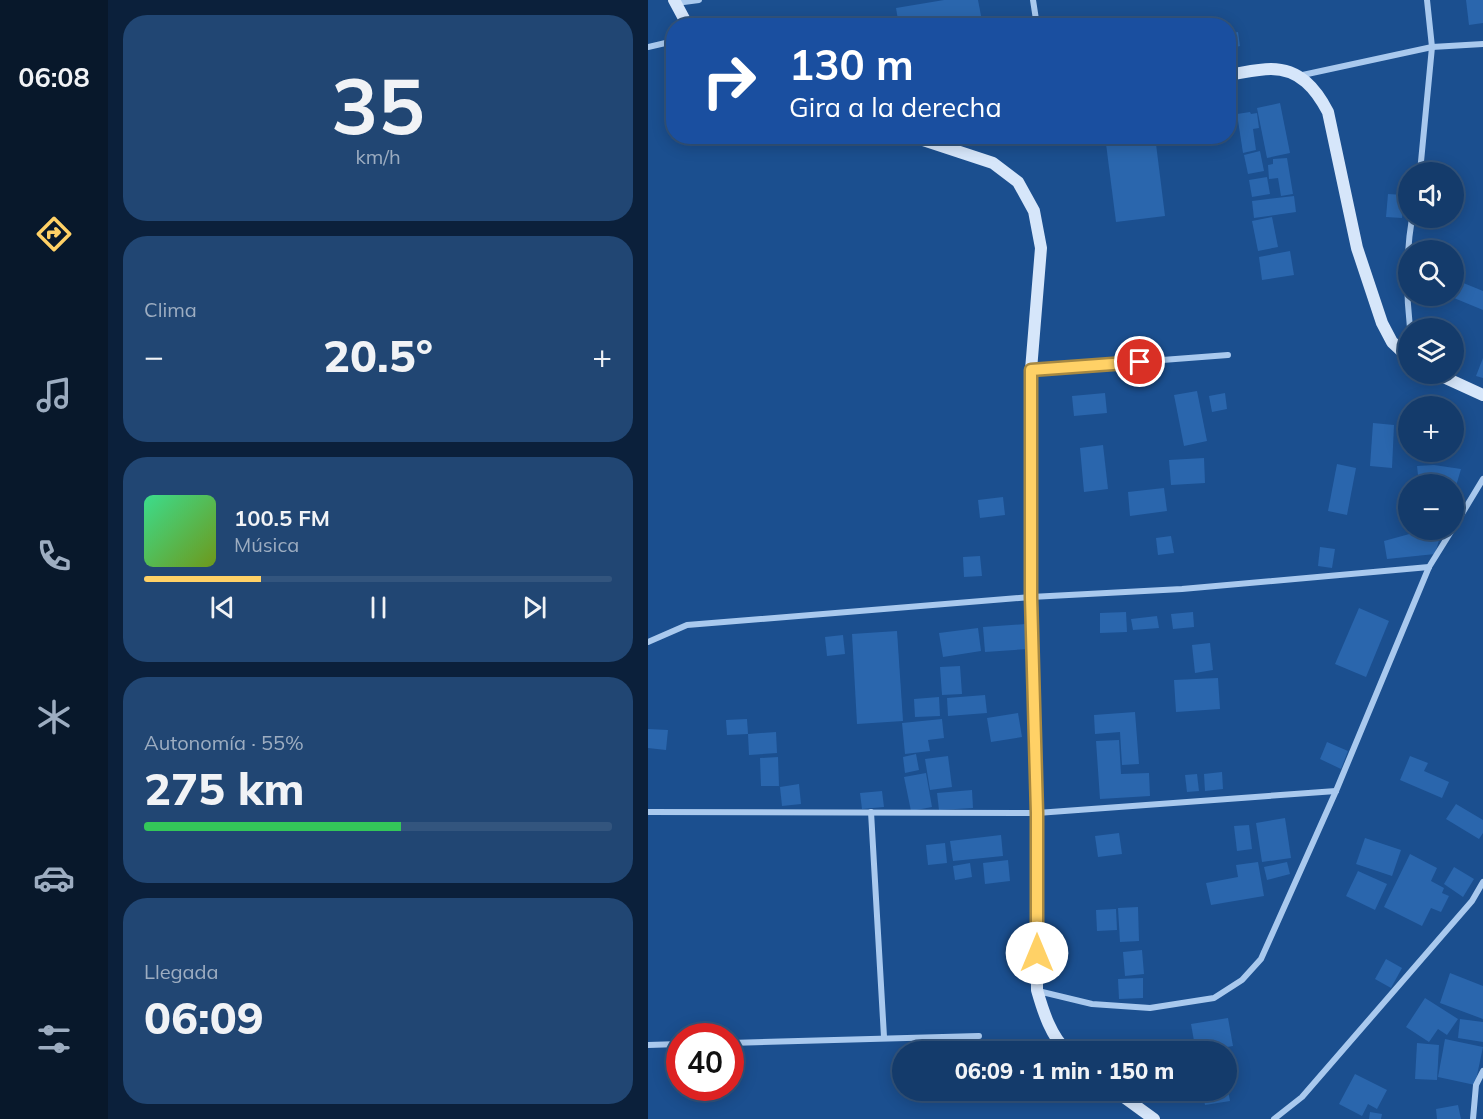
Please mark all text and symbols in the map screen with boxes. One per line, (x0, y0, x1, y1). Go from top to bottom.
text: 130 m (789, 38, 914, 91)
icon: right (690, 42, 768, 120)
text: 35 (331, 56, 425, 154)
text: 06:08 (18, 60, 90, 94)
text: Gira a la derecha (789, 90, 1002, 124)
text: km/h (355, 144, 401, 169)
map controls (1398, 162, 1464, 540)
button: sound (1398, 162, 1464, 228)
icon: directions (33, 213, 75, 255)
button: search (1398, 240, 1464, 306)
text: Clima (144, 297, 197, 322)
button: layers (1398, 318, 1464, 384)
text: 20.5° (323, 327, 433, 383)
text: − (144, 335, 164, 376)
text: + (592, 335, 612, 376)
pin (1114, 336, 1165, 387)
icon: arrive (1123, 345, 1156, 378)
icon: music (33, 374, 75, 416)
button: + (1398, 396, 1464, 462)
button: − (1398, 474, 1464, 540)
text: 100.5 FM (234, 504, 330, 532)
text: Música (234, 532, 299, 557)
icon: phone (33, 535, 75, 577)
icon: previous (206, 591, 239, 624)
icon: pause (362, 591, 395, 624)
icon: next (518, 591, 551, 624)
icon: climate (33, 696, 75, 738)
text: Autonomía · 55% (144, 730, 304, 755)
text: 275 km (144, 760, 305, 816)
icon: car (33, 857, 75, 899)
position arrow (1005, 921, 1069, 985)
text: Llegada (144, 959, 219, 984)
text: 06:09 (144, 989, 264, 1045)
icon: filters (33, 1018, 75, 1060)
speed limit sign: 40 (666, 1023, 744, 1101)
text: 06:09 · 1 min · 150 m (955, 1057, 1174, 1085)

